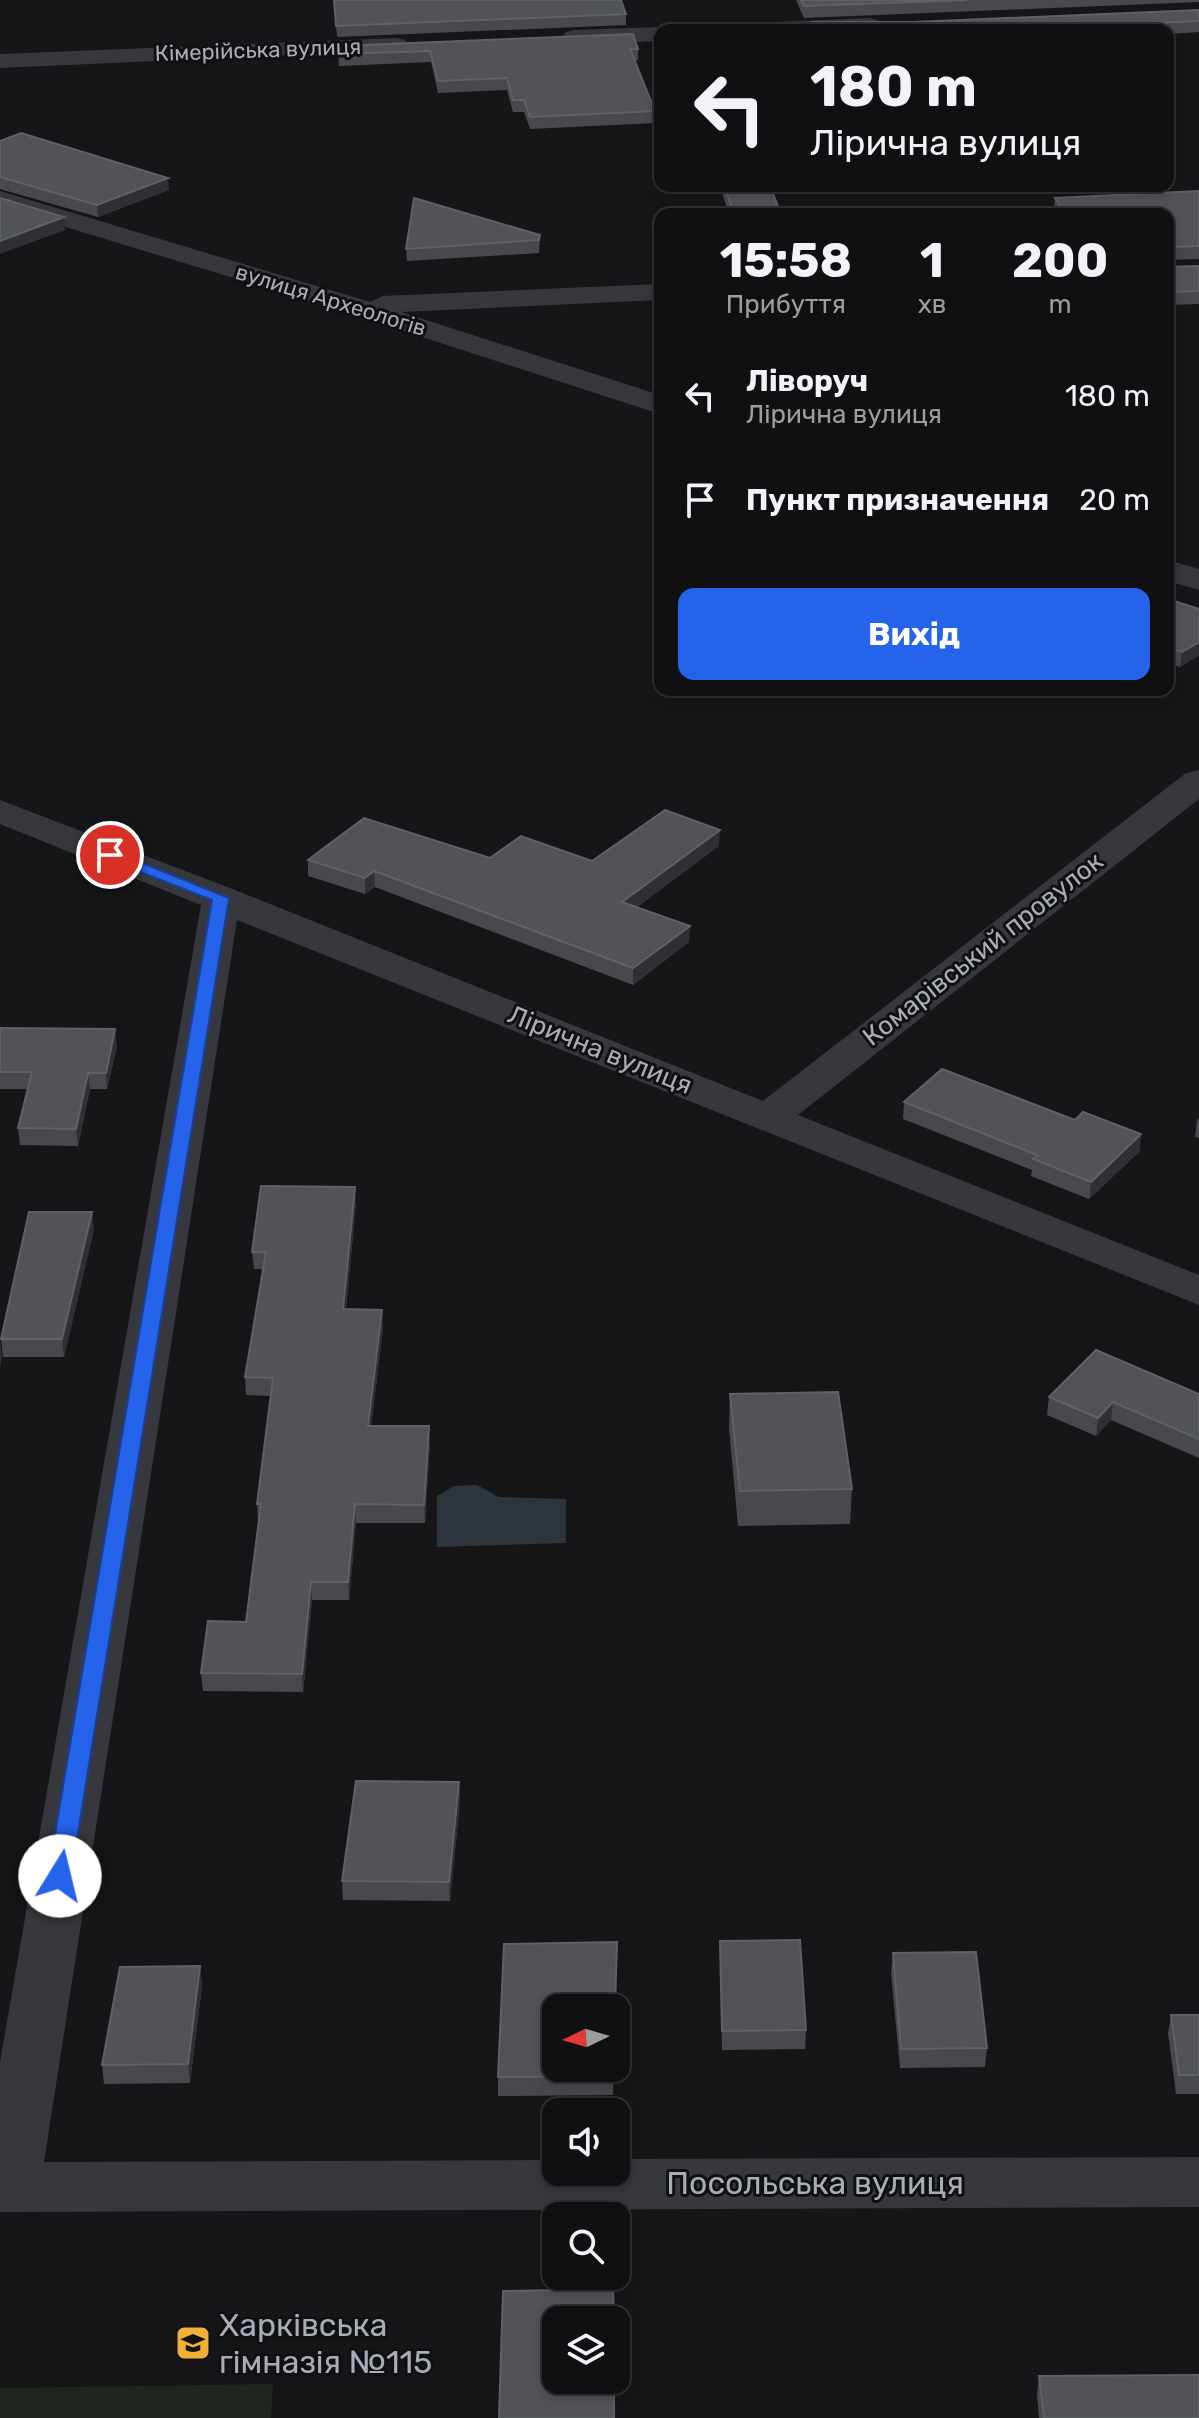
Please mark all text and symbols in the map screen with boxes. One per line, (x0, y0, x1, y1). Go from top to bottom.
street label: Кімерійська вулиця (154, 33, 362, 67)
text: 180 m (810, 54, 977, 120)
icon: left (678, 56, 782, 160)
text: Лірична вулиця (810, 121, 1081, 164)
text: 15:58 (720, 232, 852, 289)
text: 1 (920, 232, 944, 289)
text: 200 (1012, 232, 1108, 289)
street label: вулиця Археологів (232, 258, 430, 342)
text: Прибуття (726, 289, 846, 320)
text: хв (918, 289, 946, 320)
text: m (1049, 289, 1072, 320)
text: Ліворуч (746, 363, 868, 399)
icon: left (678, 374, 722, 418)
text: 180 m (1065, 378, 1150, 414)
text: Лірична вулиця (746, 399, 942, 430)
icon: arrive (678, 478, 722, 522)
text: Пункт призначення (746, 482, 1049, 518)
text: 20 m (1079, 482, 1150, 518)
button: Вихід (678, 588, 1150, 680)
pin (76, 821, 144, 889)
icon: arrive (88, 833, 132, 877)
street label: Комарівський провулок (857, 846, 1109, 1052)
street label: Лірична вулиця (503, 999, 697, 1101)
position arrow (18, 1834, 102, 1918)
north arrow (542, 1994, 630, 2082)
map controls (542, 1994, 630, 2394)
button: sound (542, 2098, 630, 2186)
street label: Посольська вулиця (666, 2164, 964, 2202)
button: search (542, 2202, 630, 2290)
place label: Харківська гімназія №115 (219, 2306, 432, 2381)
button: layers (542, 2306, 630, 2394)
school or university icon: Харківська гімназія №115 (174, 2324, 212, 2362)

